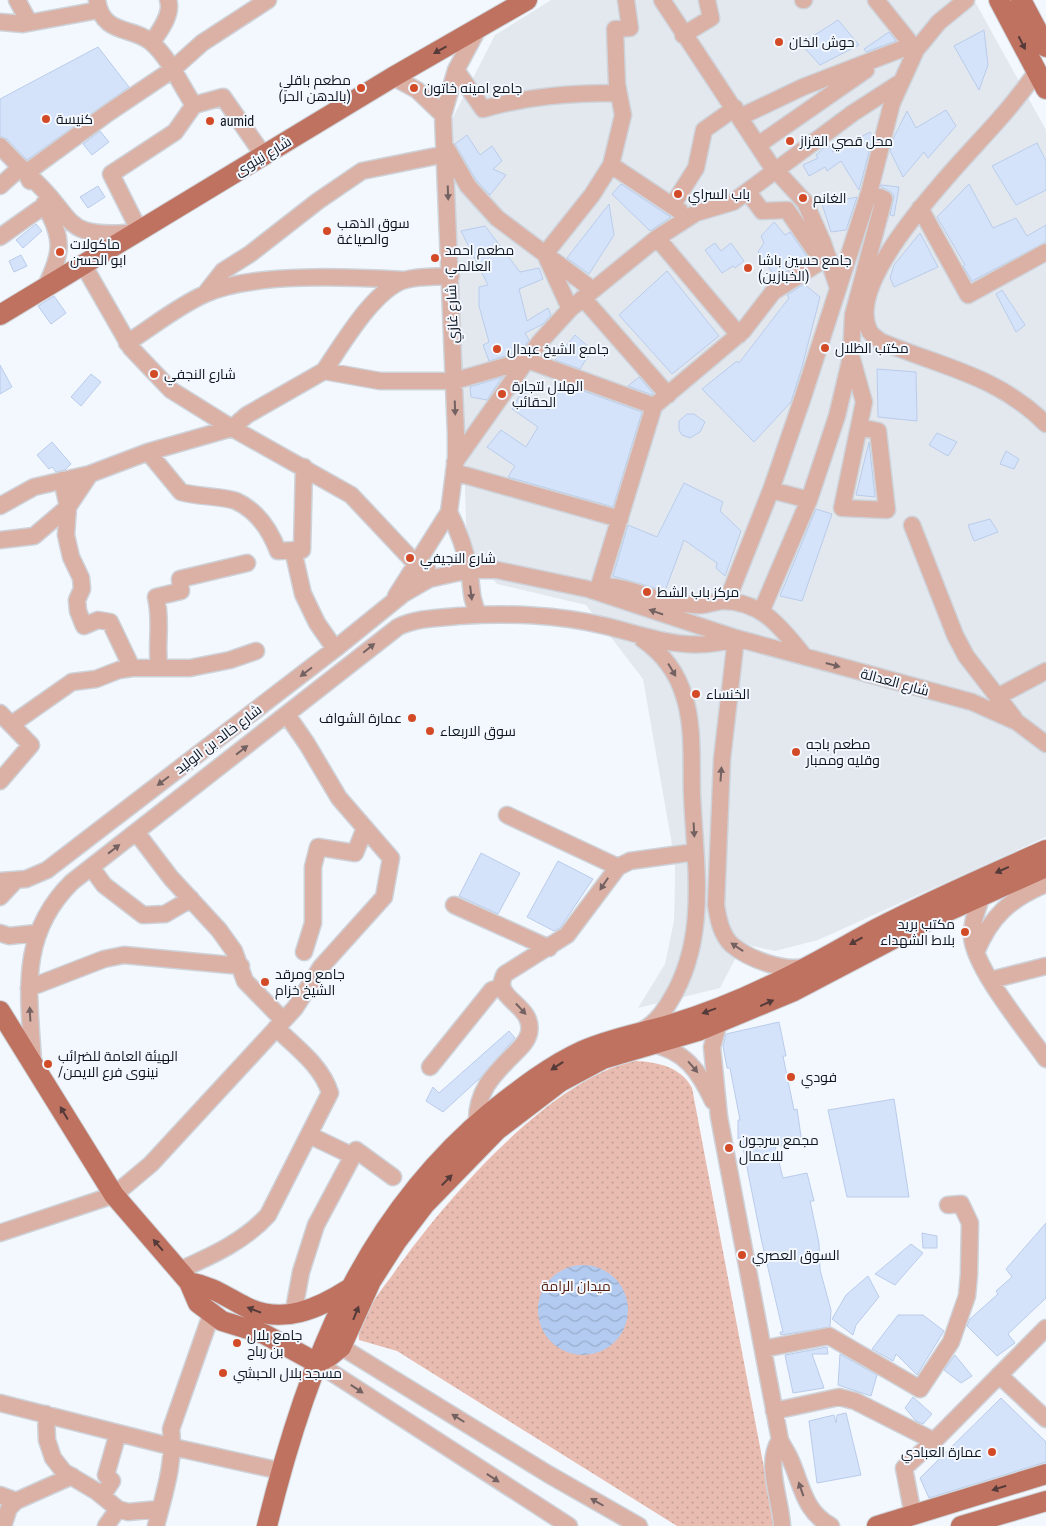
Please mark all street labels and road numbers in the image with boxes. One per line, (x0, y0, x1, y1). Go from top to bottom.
street label: شارع نينوى (232, 133, 295, 180)
street label: شارع غازي (443, 284, 465, 344)
street label: شارع العدالة (859, 665, 931, 700)
street label: شارع خالد بن الوليد (171, 701, 265, 778)

